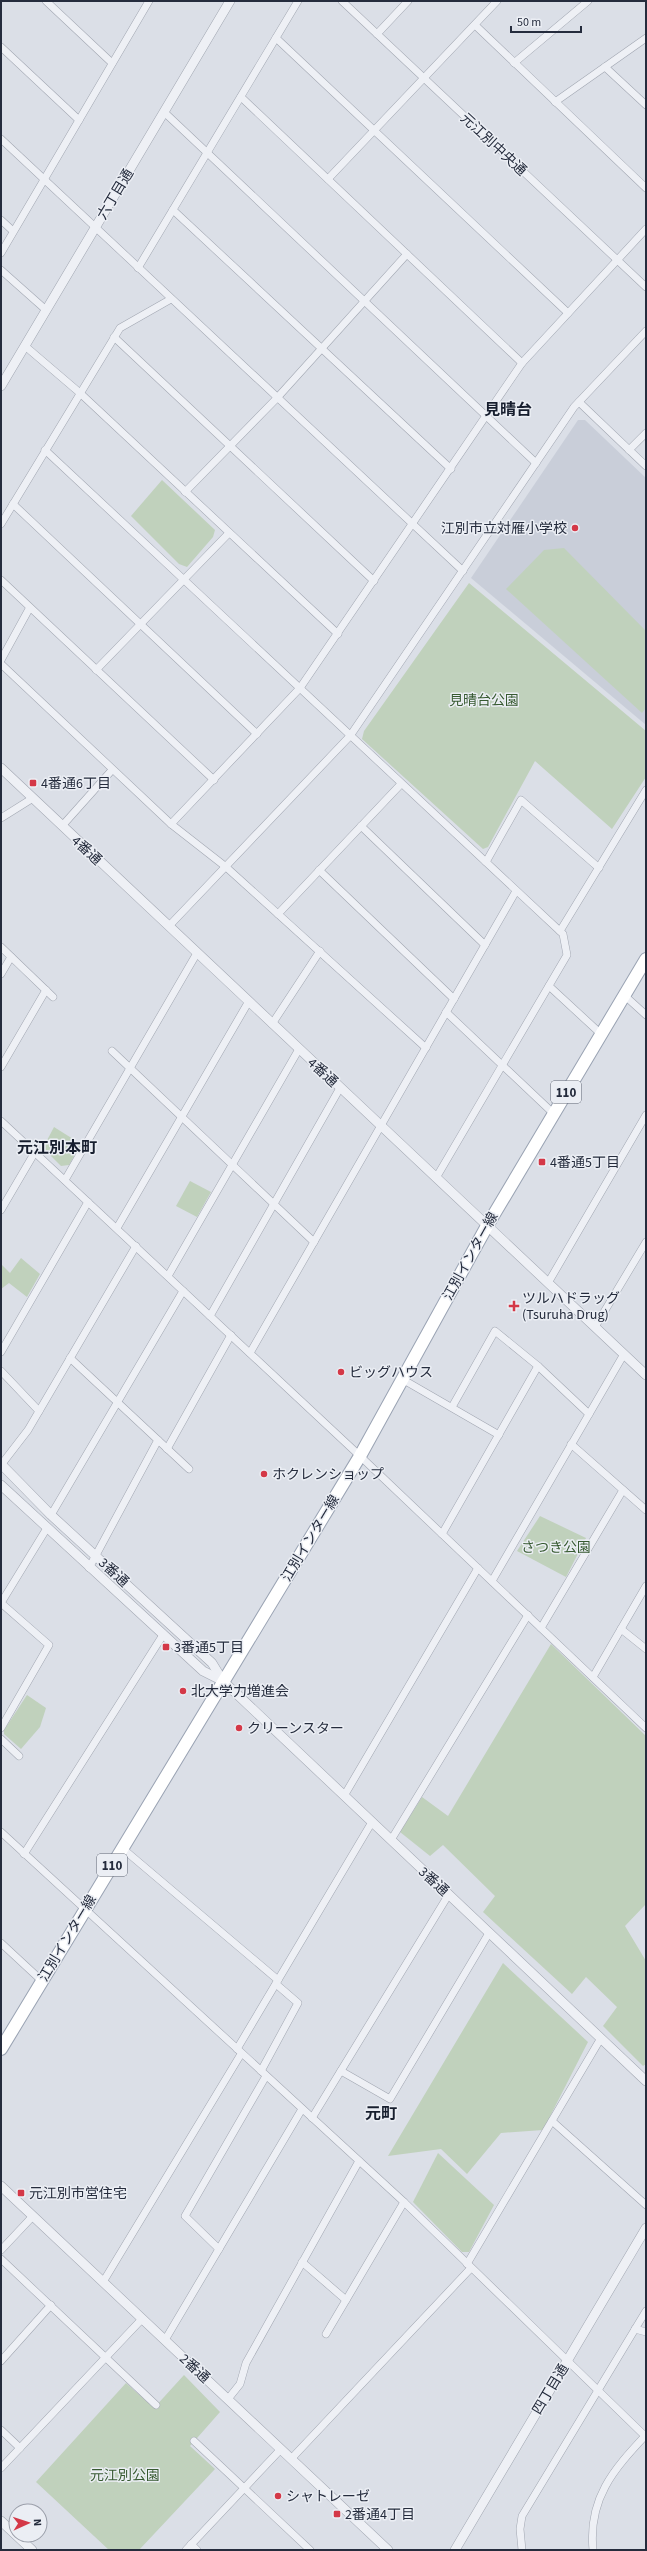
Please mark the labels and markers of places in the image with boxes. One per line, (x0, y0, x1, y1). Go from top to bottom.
place label: 江別市立対雁小学校 (441, 519, 567, 539)
marker: 江別市立対雁小学校 (570, 523, 580, 533)
place label: 4番通6丁目 (41, 774, 111, 794)
marker: 4番通6丁目 (28, 778, 38, 788)
place label: 4番通5丁目 (550, 1153, 620, 1173)
marker: 4番通5丁目 (537, 1157, 547, 1167)
place label: ツルハドラッグ (Tsuruha Drug) (522, 1289, 620, 1325)
marker: ツルハドラッグ (Tsuruha Drug) (509, 1301, 519, 1311)
place label: ビッグハウス (349, 1363, 433, 1383)
marker: ビッグハウス (336, 1367, 346, 1377)
place label: ホクレンショップ (272, 1465, 384, 1485)
marker: ホクレンショップ (259, 1469, 269, 1479)
place label: 3番通5丁目 (174, 1638, 244, 1658)
marker: 3番通5丁目 (161, 1642, 171, 1652)
place label: 北大学力増進会 (191, 1682, 289, 1702)
marker: 北大学力増進会 (178, 1686, 188, 1696)
place label: クリーンスター (247, 1719, 344, 1739)
marker: クリーンスター (234, 1723, 244, 1733)
place label: 元江別市営住宅 (29, 2184, 127, 2204)
marker: 元江別市営住宅 (16, 2188, 26, 2198)
place label: シャトレーゼ (286, 2487, 370, 2507)
marker: シャトレーゼ (273, 2491, 283, 2501)
place label: 2番通4丁目 (345, 2505, 415, 2525)
marker: 2番通4丁目 (332, 2509, 342, 2519)

